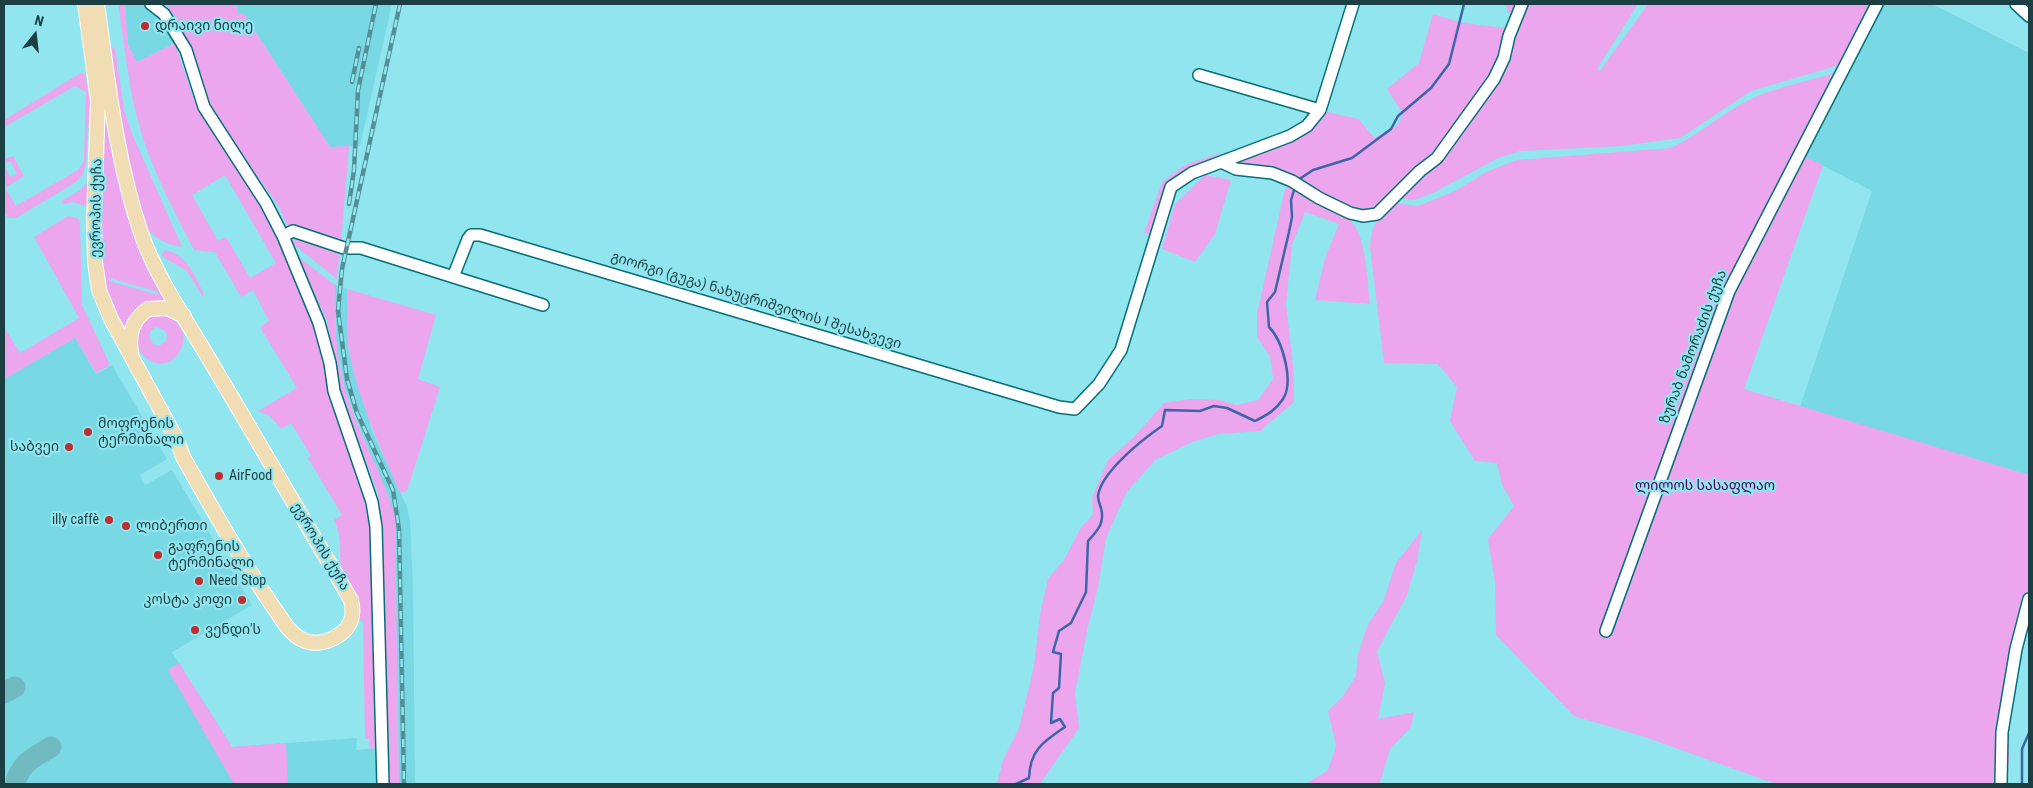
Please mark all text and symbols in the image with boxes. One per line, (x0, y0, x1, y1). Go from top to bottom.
north arrow (10, 10, 60, 60)
text: N (33, 12, 45, 29)
place label: დრაივი ნილე (155, 18, 253, 34)
marker: დრაივი ნილე (139, 20, 151, 32)
street label: ევროპის ქუჩა (88, 158, 106, 258)
street label: გიორგი (გუგა) ნახუცრიშვილის I შესახვევი (609, 249, 903, 353)
street label: ზურაბ ნამორაძის ქუჩა (1657, 268, 1731, 426)
place label: მოფრენის ტერმინალი (98, 416, 184, 448)
marker: მოფრენის ტერმინალი (82, 426, 94, 438)
place label: საბვეი (10, 439, 59, 455)
marker: საბვეი (63, 441, 75, 453)
place label: AirFood (229, 468, 272, 484)
marker: AirFood (213, 470, 225, 482)
park label: ლილოს სასაფლაო (1635, 478, 1775, 494)
street label: ევროპის ქუჩა (287, 500, 353, 594)
place label: illy caffè (52, 512, 99, 528)
marker: illy caffè (103, 514, 115, 526)
place label: ლიბერთი (136, 518, 207, 534)
marker: ლიბერთი (120, 520, 132, 532)
place label: გაფრენის ტერმინალი (168, 539, 254, 572)
marker: გაფრენის ტერმინალი (152, 549, 164, 561)
place label: Need Stop (209, 573, 266, 589)
marker: Need Stop (193, 575, 205, 587)
place label: კოსტა კოფი (143, 592, 232, 608)
marker: კოსტა კოფი (236, 594, 248, 606)
place label: ვენდი'ს (205, 622, 261, 638)
marker: ვენდი'ს (189, 624, 201, 636)

